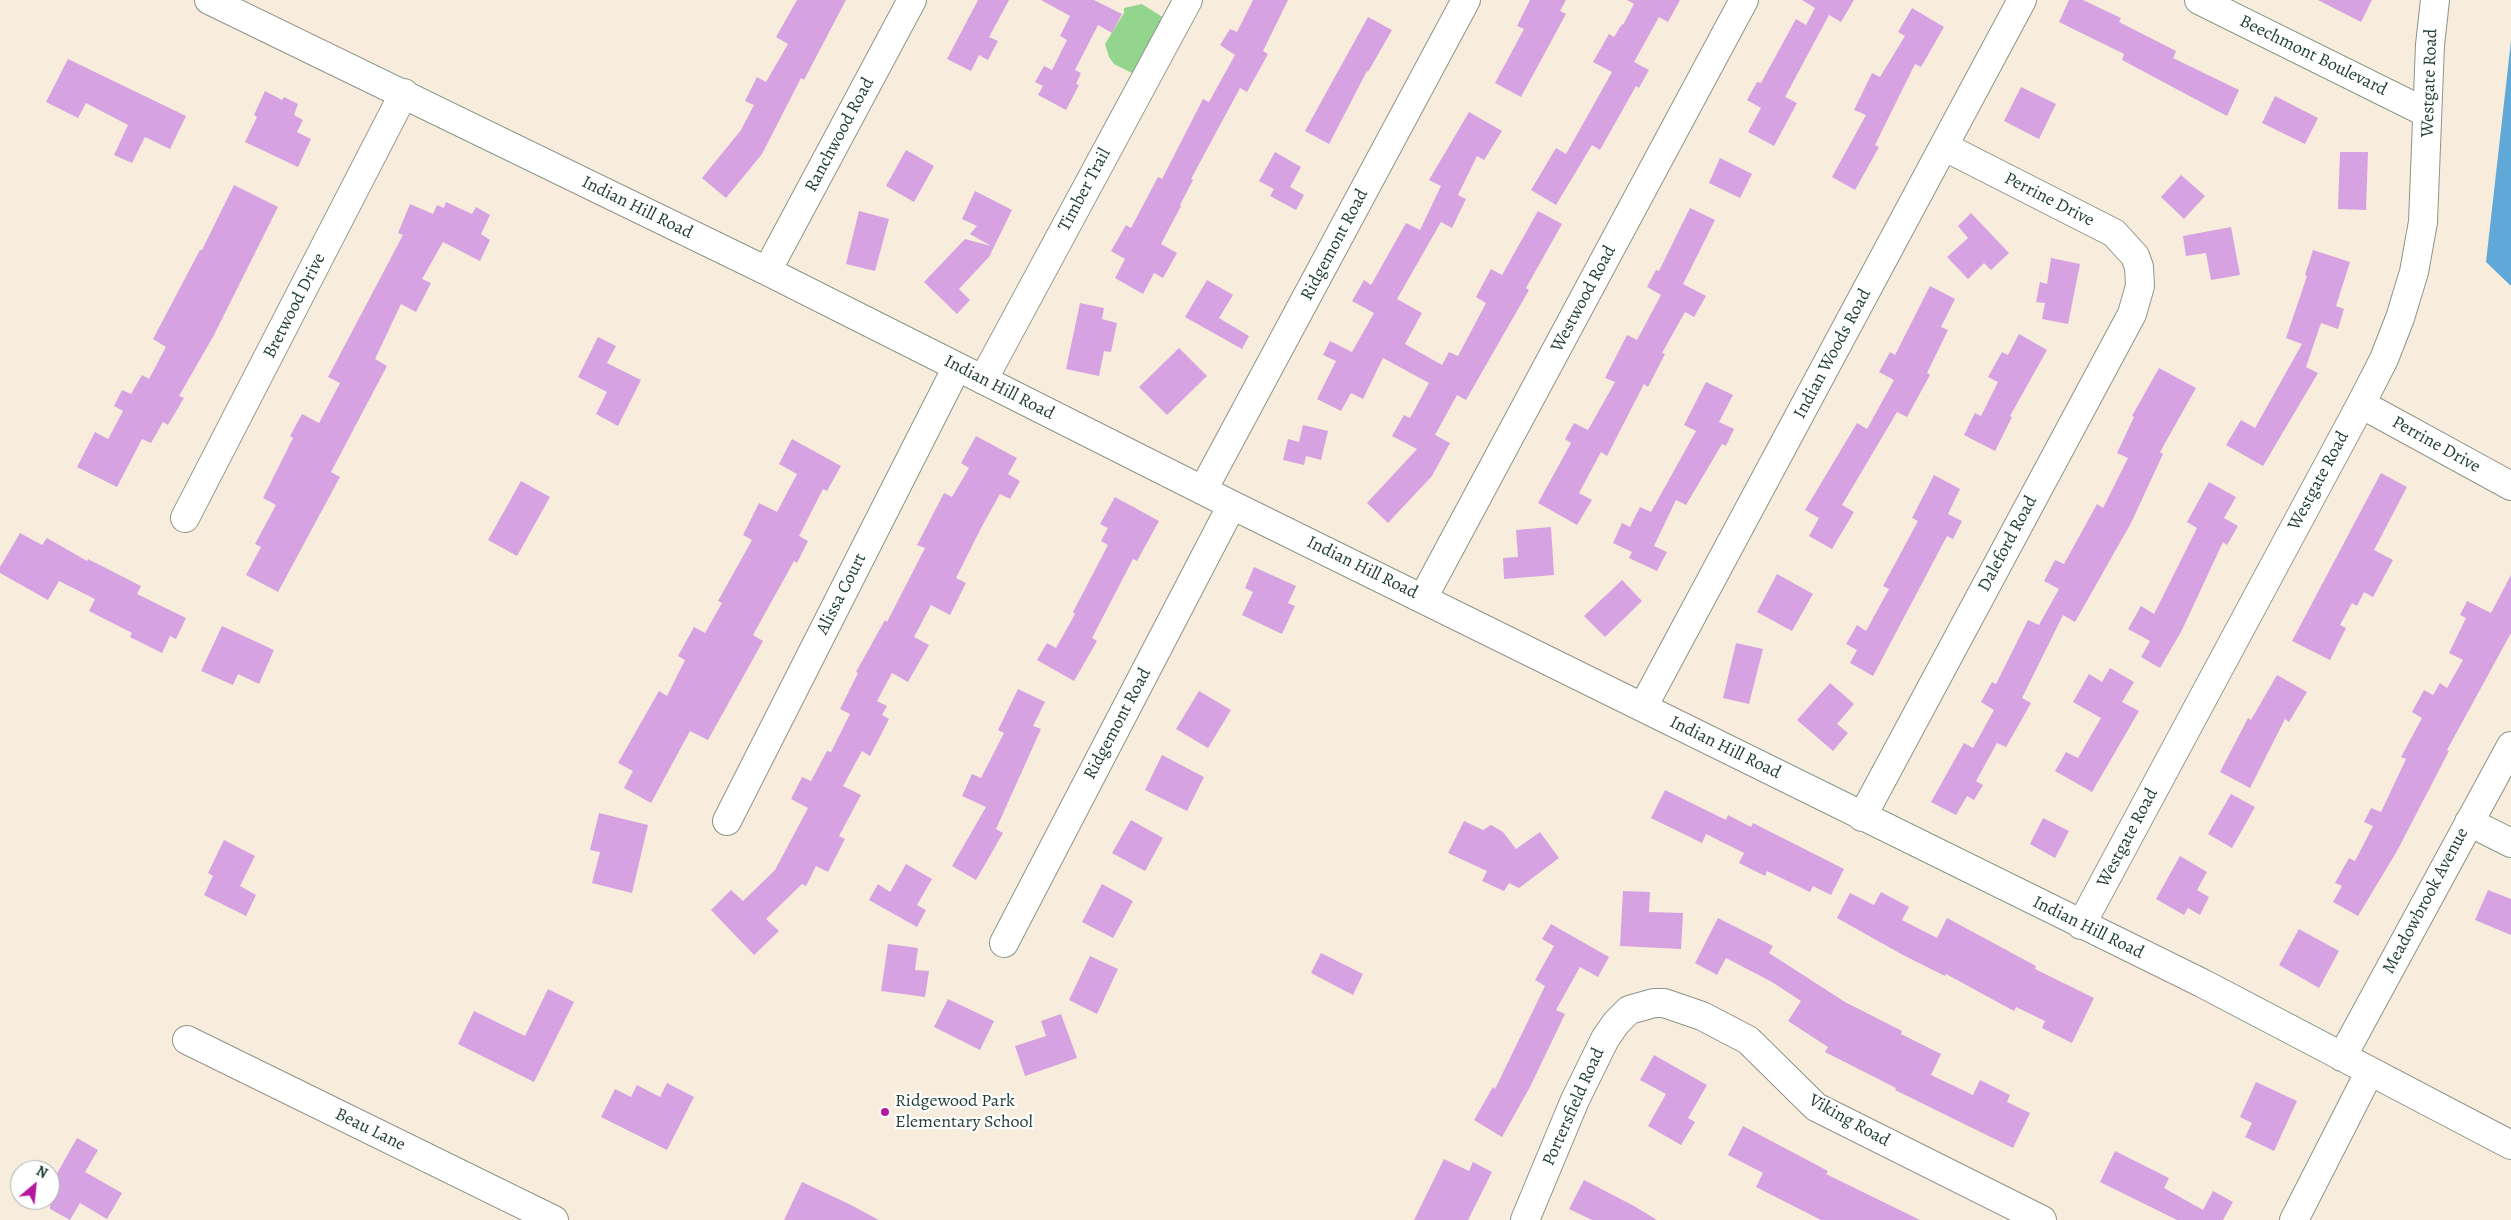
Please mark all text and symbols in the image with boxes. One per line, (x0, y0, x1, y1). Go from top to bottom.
street label: Beechmont Boulevard (2236, 11, 2390, 101)
street label: Westgate Road (2417, 28, 2443, 138)
street label: Ranchwood Road (801, 74, 879, 196)
street label: Timber Trail (1054, 145, 1116, 235)
street label: Perrine Drive (2000, 168, 2098, 232)
street label: Indian Hill Road (578, 172, 696, 244)
street label: Ridgemont Road (1296, 185, 1374, 305)
street label: Westwood Road (1547, 242, 1621, 356)
street label: Bretwood Drive (259, 250, 331, 362)
street label: Indian Woods Road (1790, 285, 1876, 423)
street label: Indian Hill Road (940, 351, 1058, 425)
street label: Perrine Drive (2388, 412, 2484, 478)
street label: Westgate Road (2284, 428, 2354, 534)
street label: Daleford Road (1974, 492, 2042, 596)
street label: Indian Hill Road (1303, 532, 1421, 604)
street label: Alissa Court (812, 550, 872, 638)
street label: Ridgemont Road (1079, 664, 1157, 784)
street label: Indian Hill Road (1666, 712, 1784, 784)
street label: Westgate Road (2093, 785, 2163, 891)
street label: Meadowbrook Avenue (2378, 824, 2474, 978)
street label: Indian Hill Road (2029, 892, 2147, 964)
street label: Portersfield Road (1538, 1045, 1610, 1169)
street label: Viking Road (1805, 1090, 1893, 1152)
place label: Ridgewood Park Elementary School (895, 1091, 1033, 1134)
street label: Beau Lane (331, 1104, 409, 1156)
marker: Ridgewood Park Elementary School (879, 1106, 891, 1118)
north arrow (10, 1160, 60, 1210)
text: N (33, 1161, 51, 1183)

